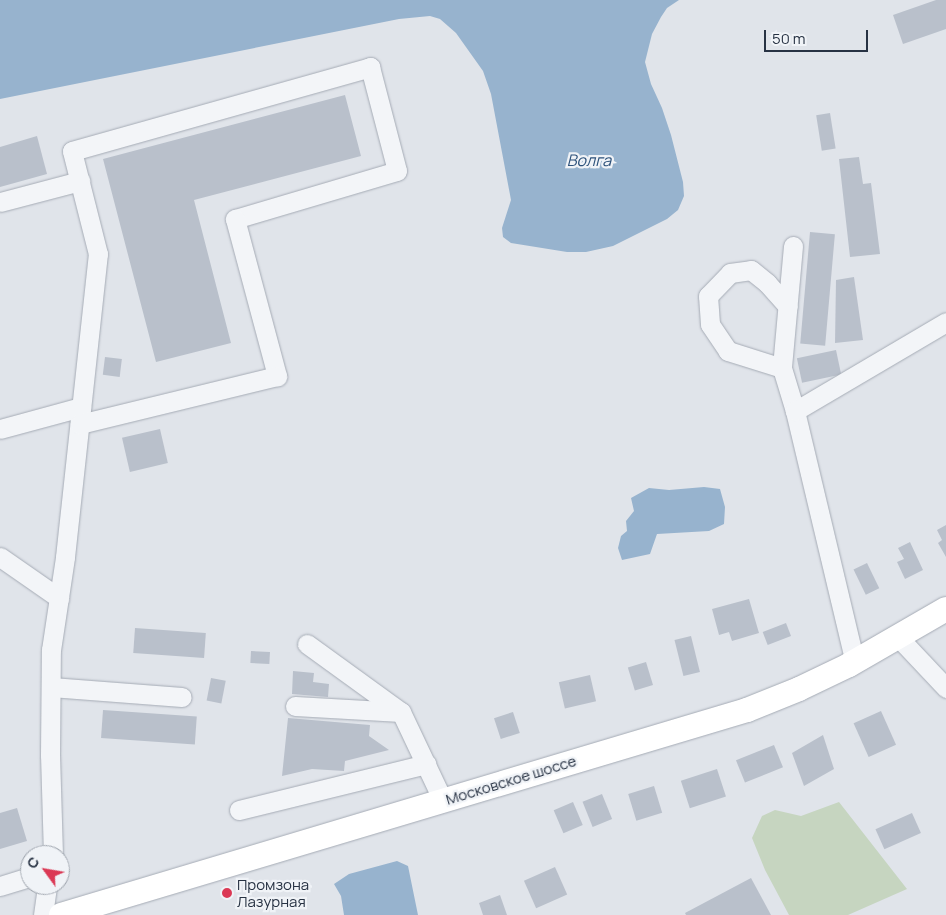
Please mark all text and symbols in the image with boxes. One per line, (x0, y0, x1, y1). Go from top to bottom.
scale bar (766, 20, 870, 52)
text: 50 m (772, 28, 806, 49)
water label: Волга (567, 150, 611, 170)
street label: Московское шоссе (444, 752, 578, 808)
north arrow (20, 845, 70, 895)
text: С (22, 853, 44, 872)
place label: Промзона Лазурная (237, 875, 309, 910)
marker: Промзона Лазурная (221, 887, 233, 899)

